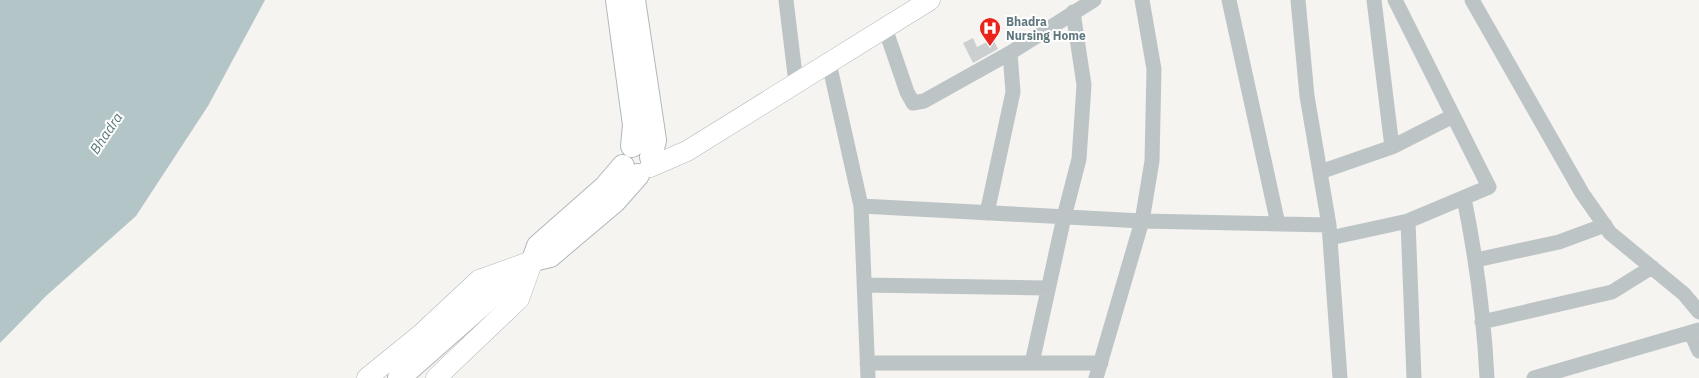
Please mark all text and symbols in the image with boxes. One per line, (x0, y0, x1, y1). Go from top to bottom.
place label: Bhadra Nursing Home (1006, 14, 1086, 43)
hospital icon: Bhadra Nursing Home (978, 16, 1002, 47)
water label: Bhadra (86, 109, 126, 157)

